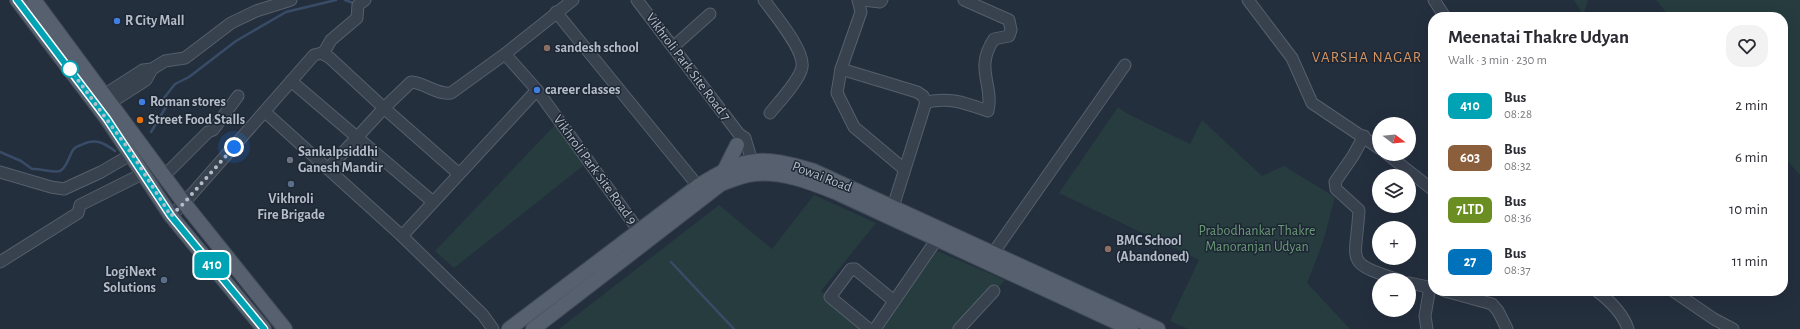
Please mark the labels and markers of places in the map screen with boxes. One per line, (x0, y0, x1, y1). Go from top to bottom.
place label: R City Mall (125, 14, 185, 28)
marker: R City Mall (112, 16, 122, 26)
place label: sandesh school (555, 41, 639, 55)
marker: sandesh school (542, 43, 552, 53)
unlabelled marker (61, 60, 79, 78)
place label: career classes (545, 83, 620, 97)
marker: career classes (532, 85, 542, 95)
place label: Roman stores (150, 95, 226, 109)
marker: Roman stores (137, 97, 147, 107)
place label: Street Food Stalls (148, 113, 245, 127)
marker: Street Food Stalls (135, 115, 145, 125)
place label: Sankalpsiddhi Ganesh Mandir (298, 145, 383, 175)
marker: Sankalpsiddhi Ganesh Mandir (285, 155, 295, 165)
marker: Vikhroli Fire Brigade (286, 179, 296, 189)
place label: Vikhroli Fire Brigade (257, 192, 325, 222)
place label: BMC School (Abandoned) (1116, 234, 1190, 264)
marker: BMC School (Abandoned) (1103, 244, 1113, 254)
place label: LogiNext Solutions (103, 265, 156, 295)
marker: LogiNext Solutions (159, 275, 169, 285)

